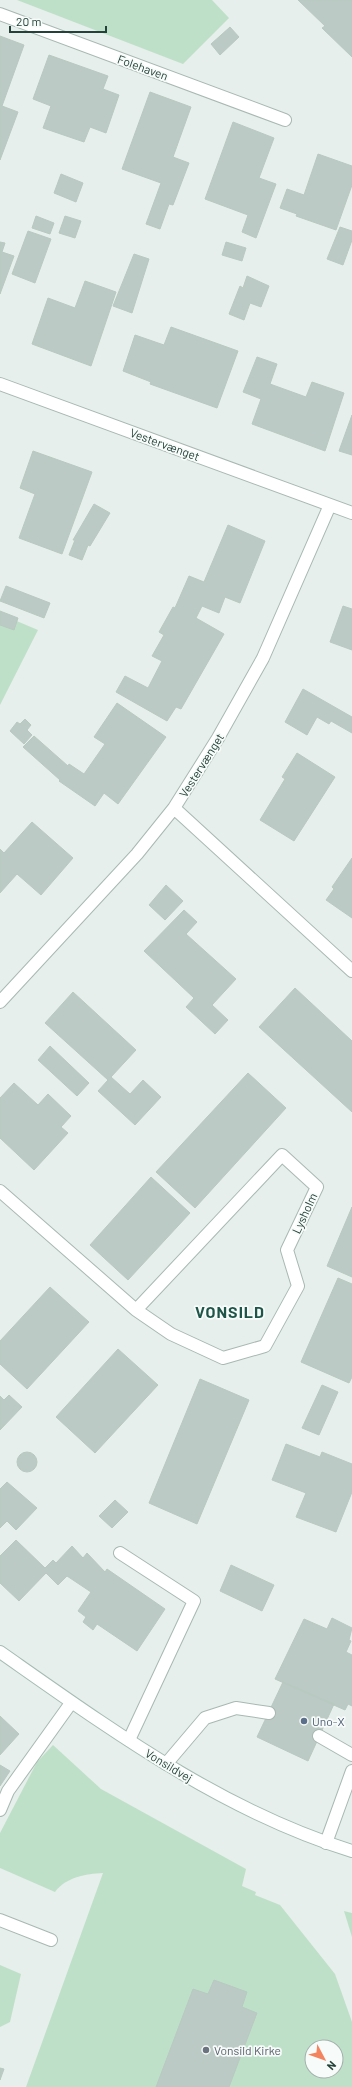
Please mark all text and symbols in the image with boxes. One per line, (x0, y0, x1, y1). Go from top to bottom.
scale bar (10, 8, 106, 34)
text: 20 m (16, 14, 42, 28)
street label: Folehaven (116, 51, 170, 83)
street label: Vestervænget (128, 425, 202, 463)
street label: Vestervænget (176, 730, 226, 800)
street label: Lysholm (289, 1190, 320, 1236)
district label: VONSILD (195, 1302, 265, 1321)
place label: Uno-X (312, 1714, 345, 1728)
marker: Uno-X (299, 1716, 309, 1726)
street label: Vonsildvej (143, 1745, 195, 1785)
north arrow (304, 2039, 344, 2079)
place label: Vonsild Kirke (214, 2043, 281, 2057)
marker: Vonsild Kirke (201, 2045, 211, 2055)
text: N (325, 2059, 339, 2073)

